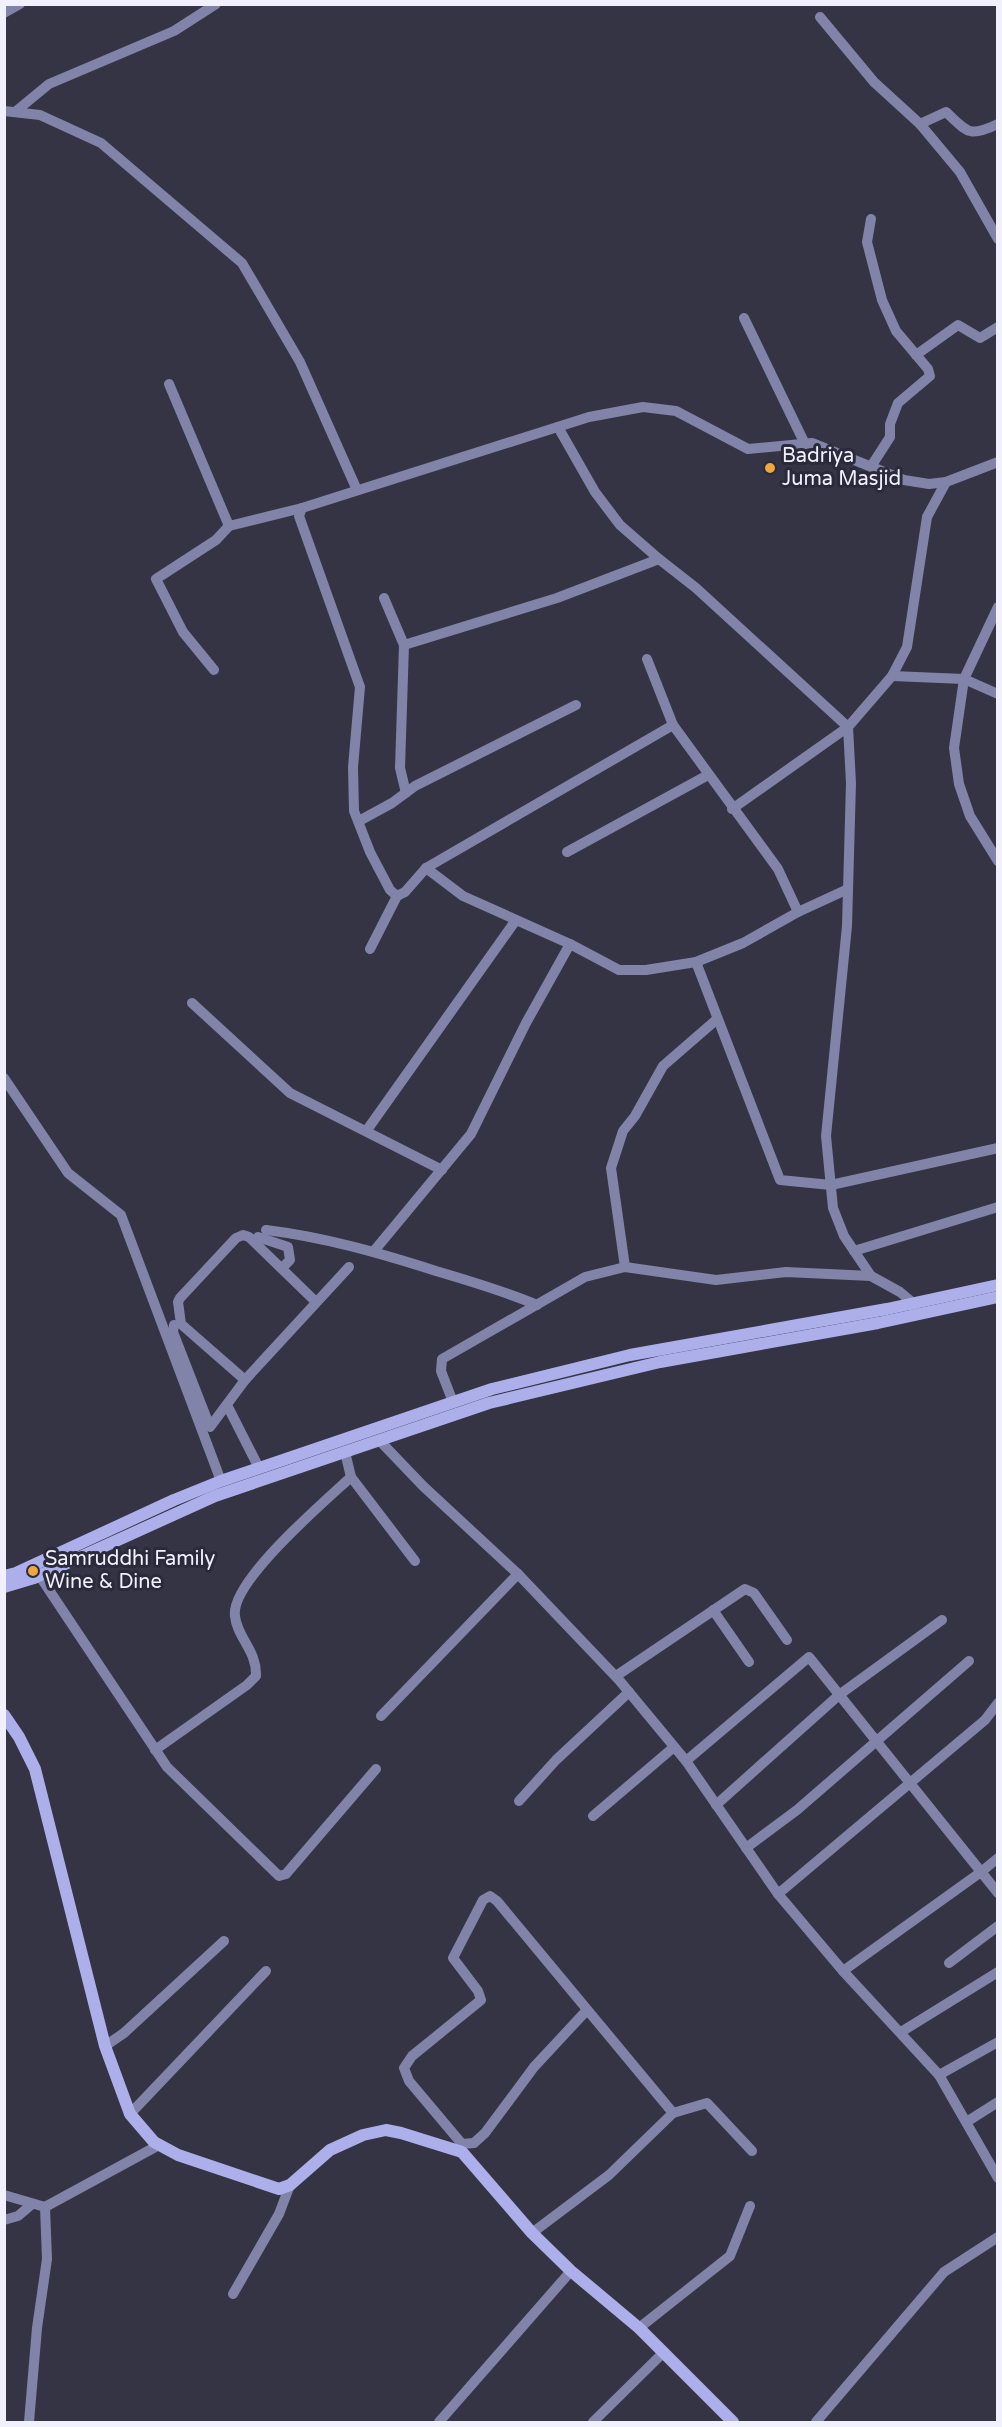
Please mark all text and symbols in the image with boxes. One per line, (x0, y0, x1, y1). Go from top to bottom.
place label: Badriya Juma Masjid (782, 444, 901, 491)
marker: Badriya Juma Masjid (763, 461, 777, 475)
place label: Samruddhi Family Wine & Dine (45, 1547, 216, 1594)
marker: Samruddhi Family Wine & Dine (26, 1564, 40, 1578)

